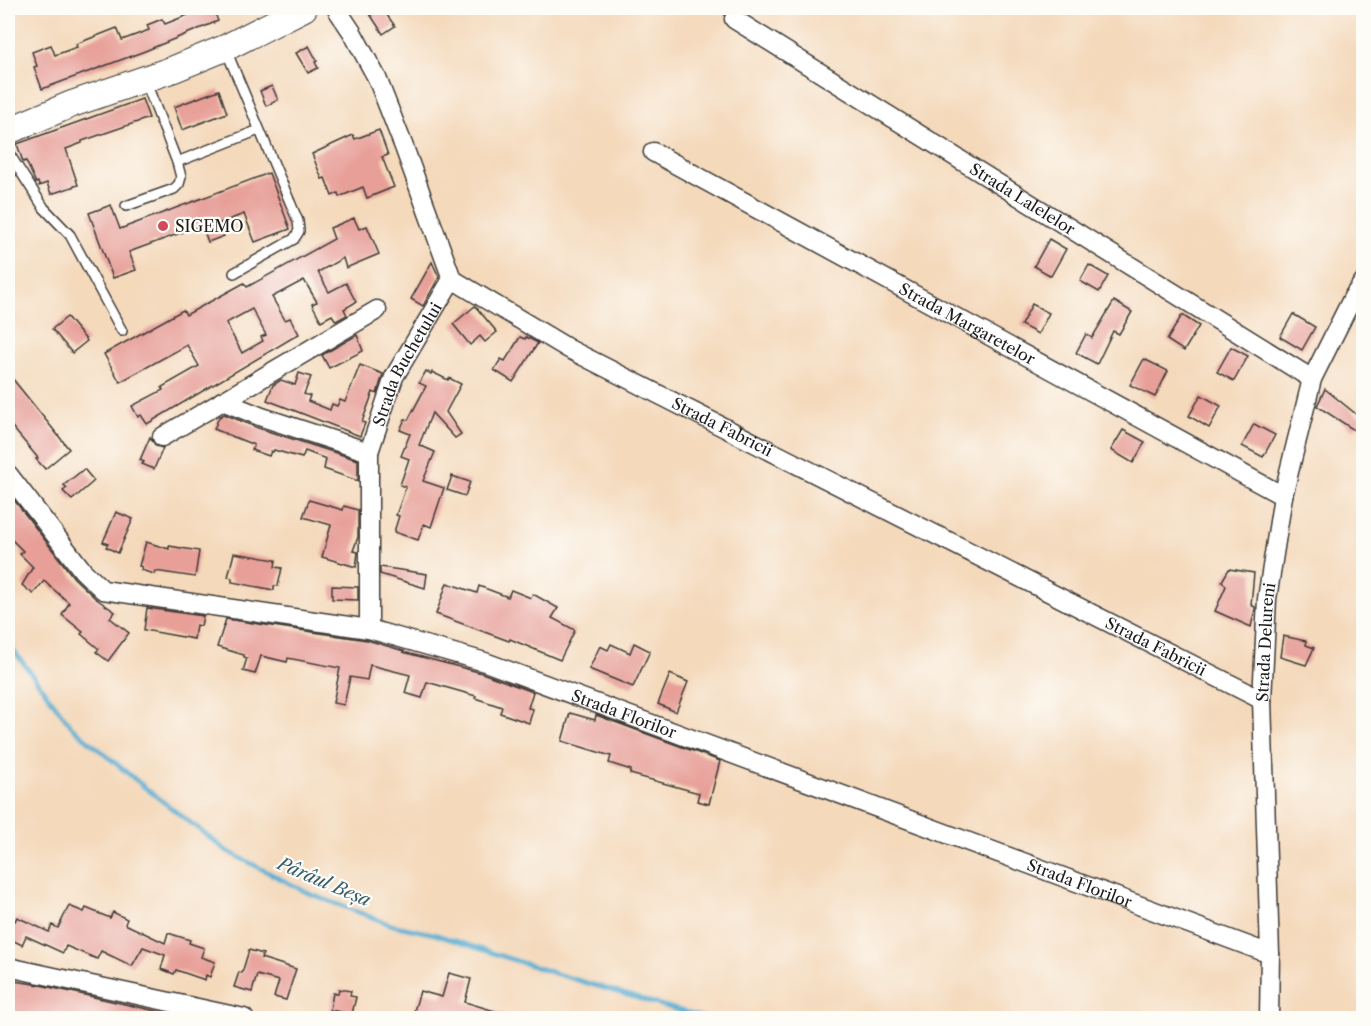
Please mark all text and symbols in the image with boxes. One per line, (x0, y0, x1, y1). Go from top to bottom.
street label: Strada Lalelelor (966, 158, 1079, 239)
place label: SIGEMO (175, 216, 244, 236)
marker: SIGEMO (156, 219, 170, 233)
street label: Strada Margaretelor (896, 278, 1039, 369)
street label: Strada Buchetului (368, 299, 446, 429)
street label: Strada Fabricii (669, 393, 776, 461)
street label: Strada Delureni (1252, 581, 1279, 702)
street label: Strada Fabricii (1102, 612, 1210, 680)
street label: Strada Florilor (569, 685, 680, 742)
water label: Pârâul Beșa (272, 852, 374, 912)
street label: Strada Florilor (1024, 855, 1135, 912)

